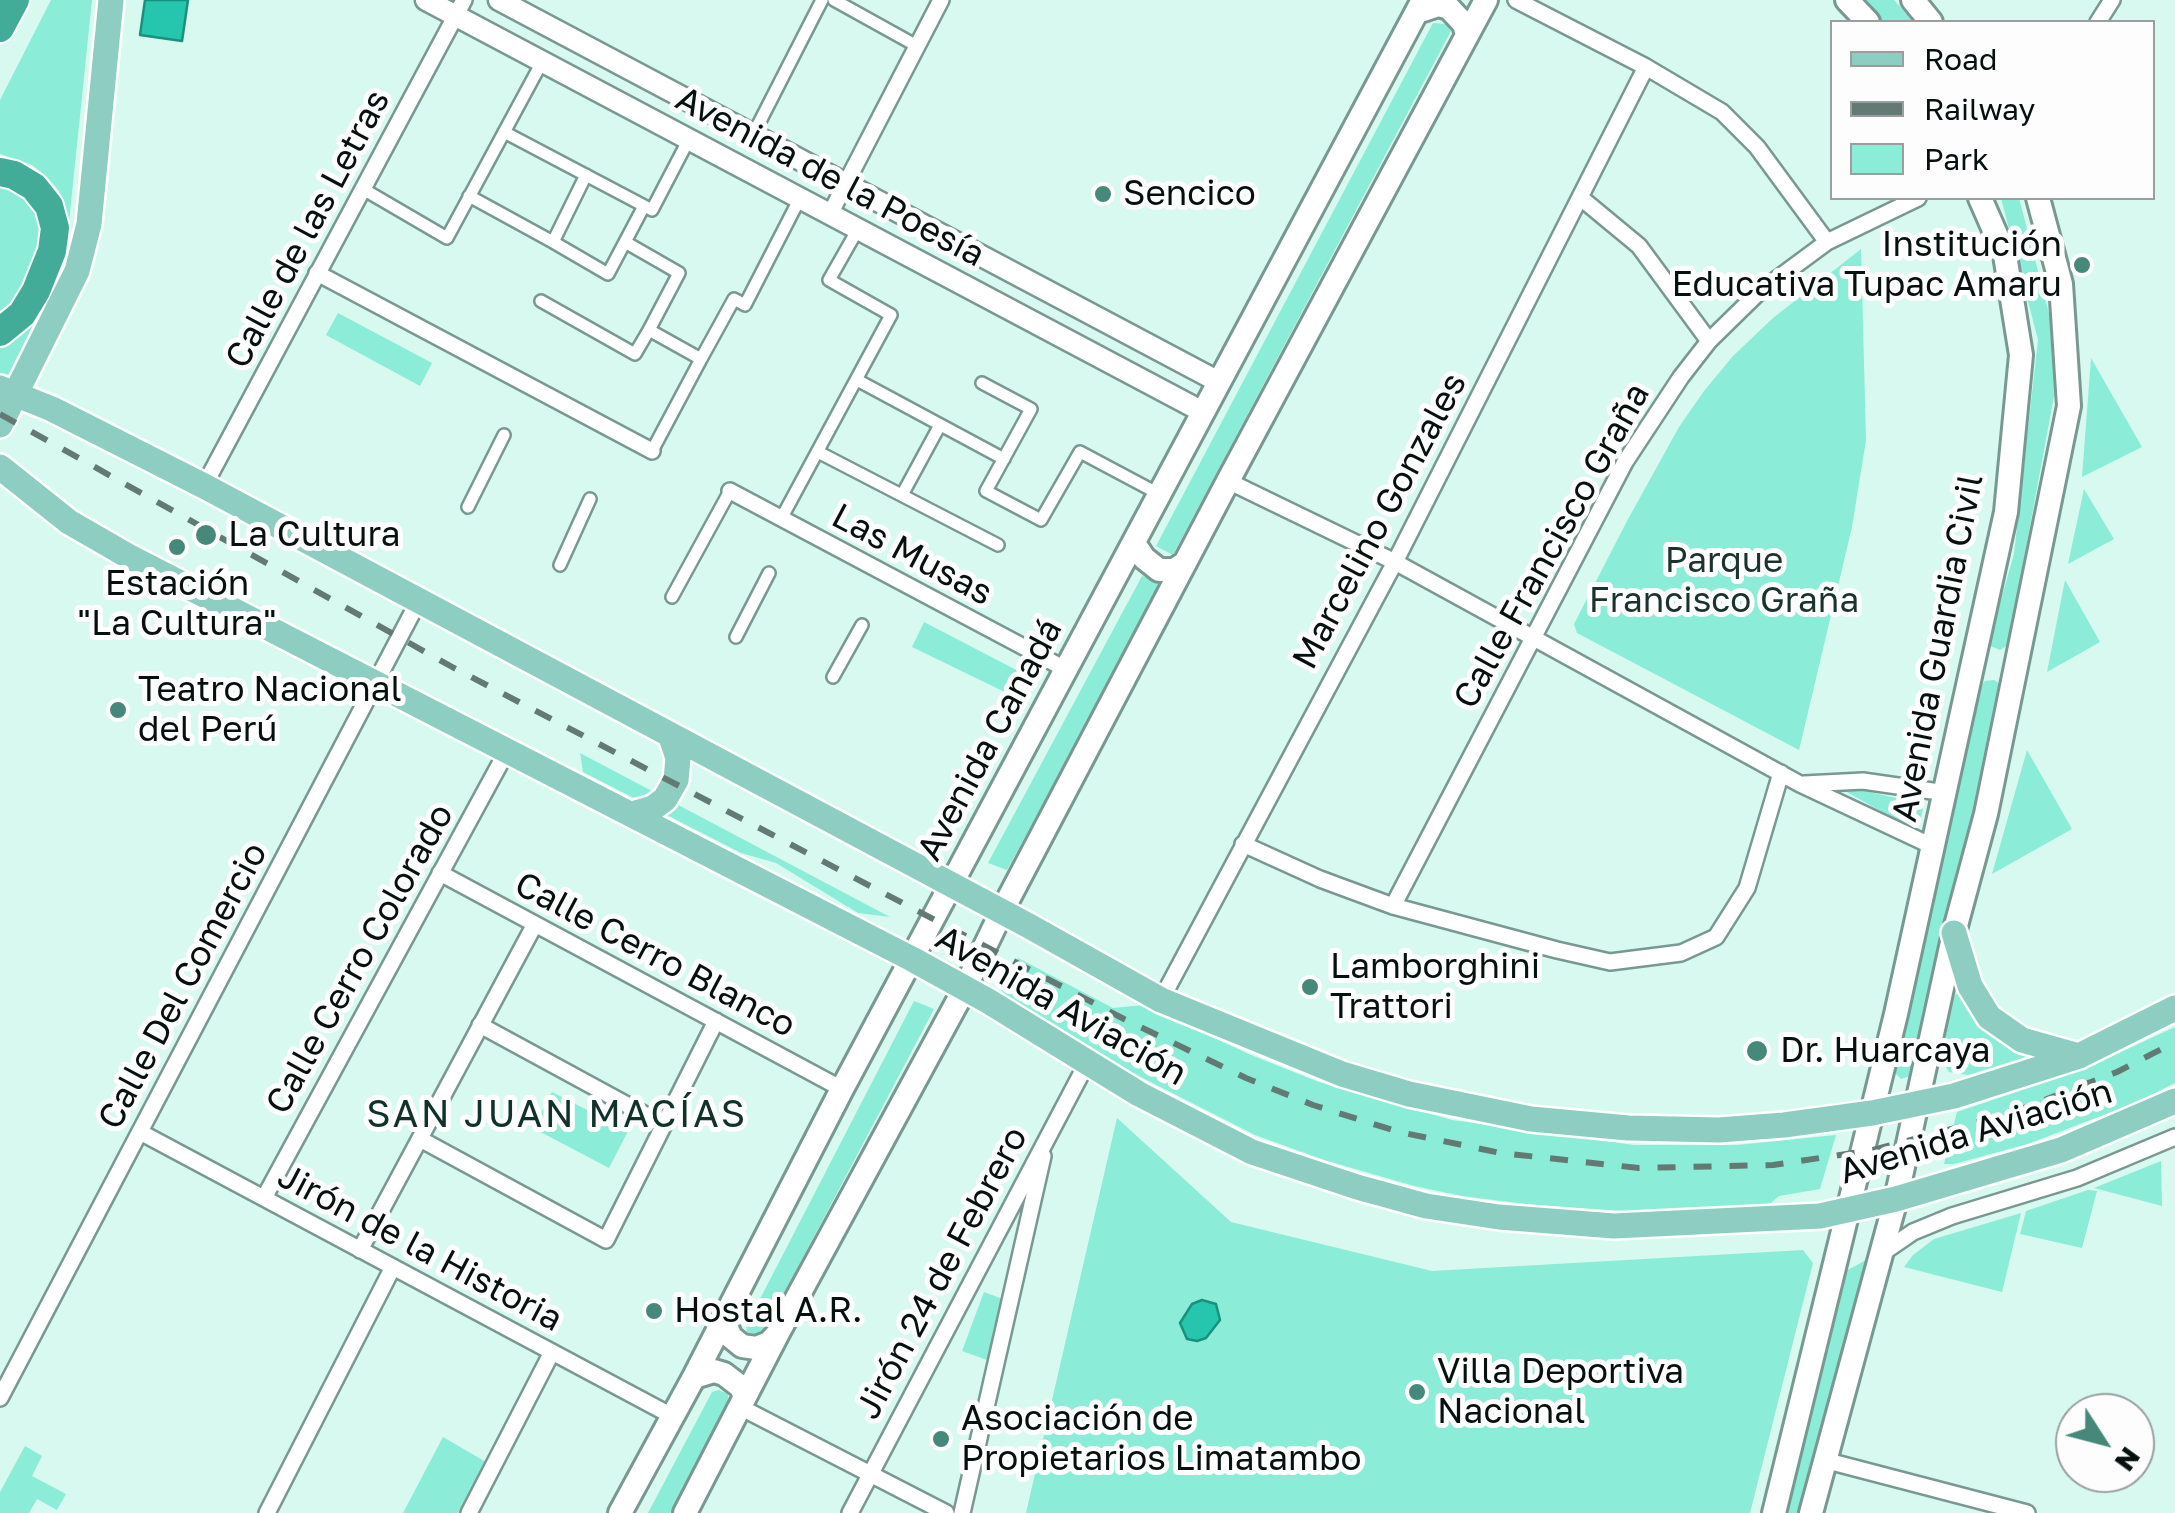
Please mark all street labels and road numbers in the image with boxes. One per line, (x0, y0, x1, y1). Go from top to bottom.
street label: Avenida de la Poesía (669, 78, 991, 276)
street label: Calle de las Letras (217, 83, 399, 375)
street label: Marcelino Gonzales (1284, 366, 1476, 676)
street label: Calle Francisco Graña (1445, 376, 1659, 716)
street label: Avenida Guardia Civil (1884, 471, 1992, 825)
street label: Las Musas (825, 495, 999, 615)
street label: Avenida Canadá (909, 612, 1071, 868)
street label: Calle Cerro Colorado (257, 797, 463, 1121)
street label: Calle Del Comercio (90, 836, 276, 1136)
street label: Calle Cerro Blanco (508, 863, 802, 1047)
street label: Avenida Aviación (928, 917, 1194, 1095)
street label: Avenida Aviación (1835, 1071, 2117, 1193)
street label: Jirón 24 de Febrero (847, 1120, 1037, 1426)
street label: Jirón de la Historia (271, 1155, 569, 1341)

